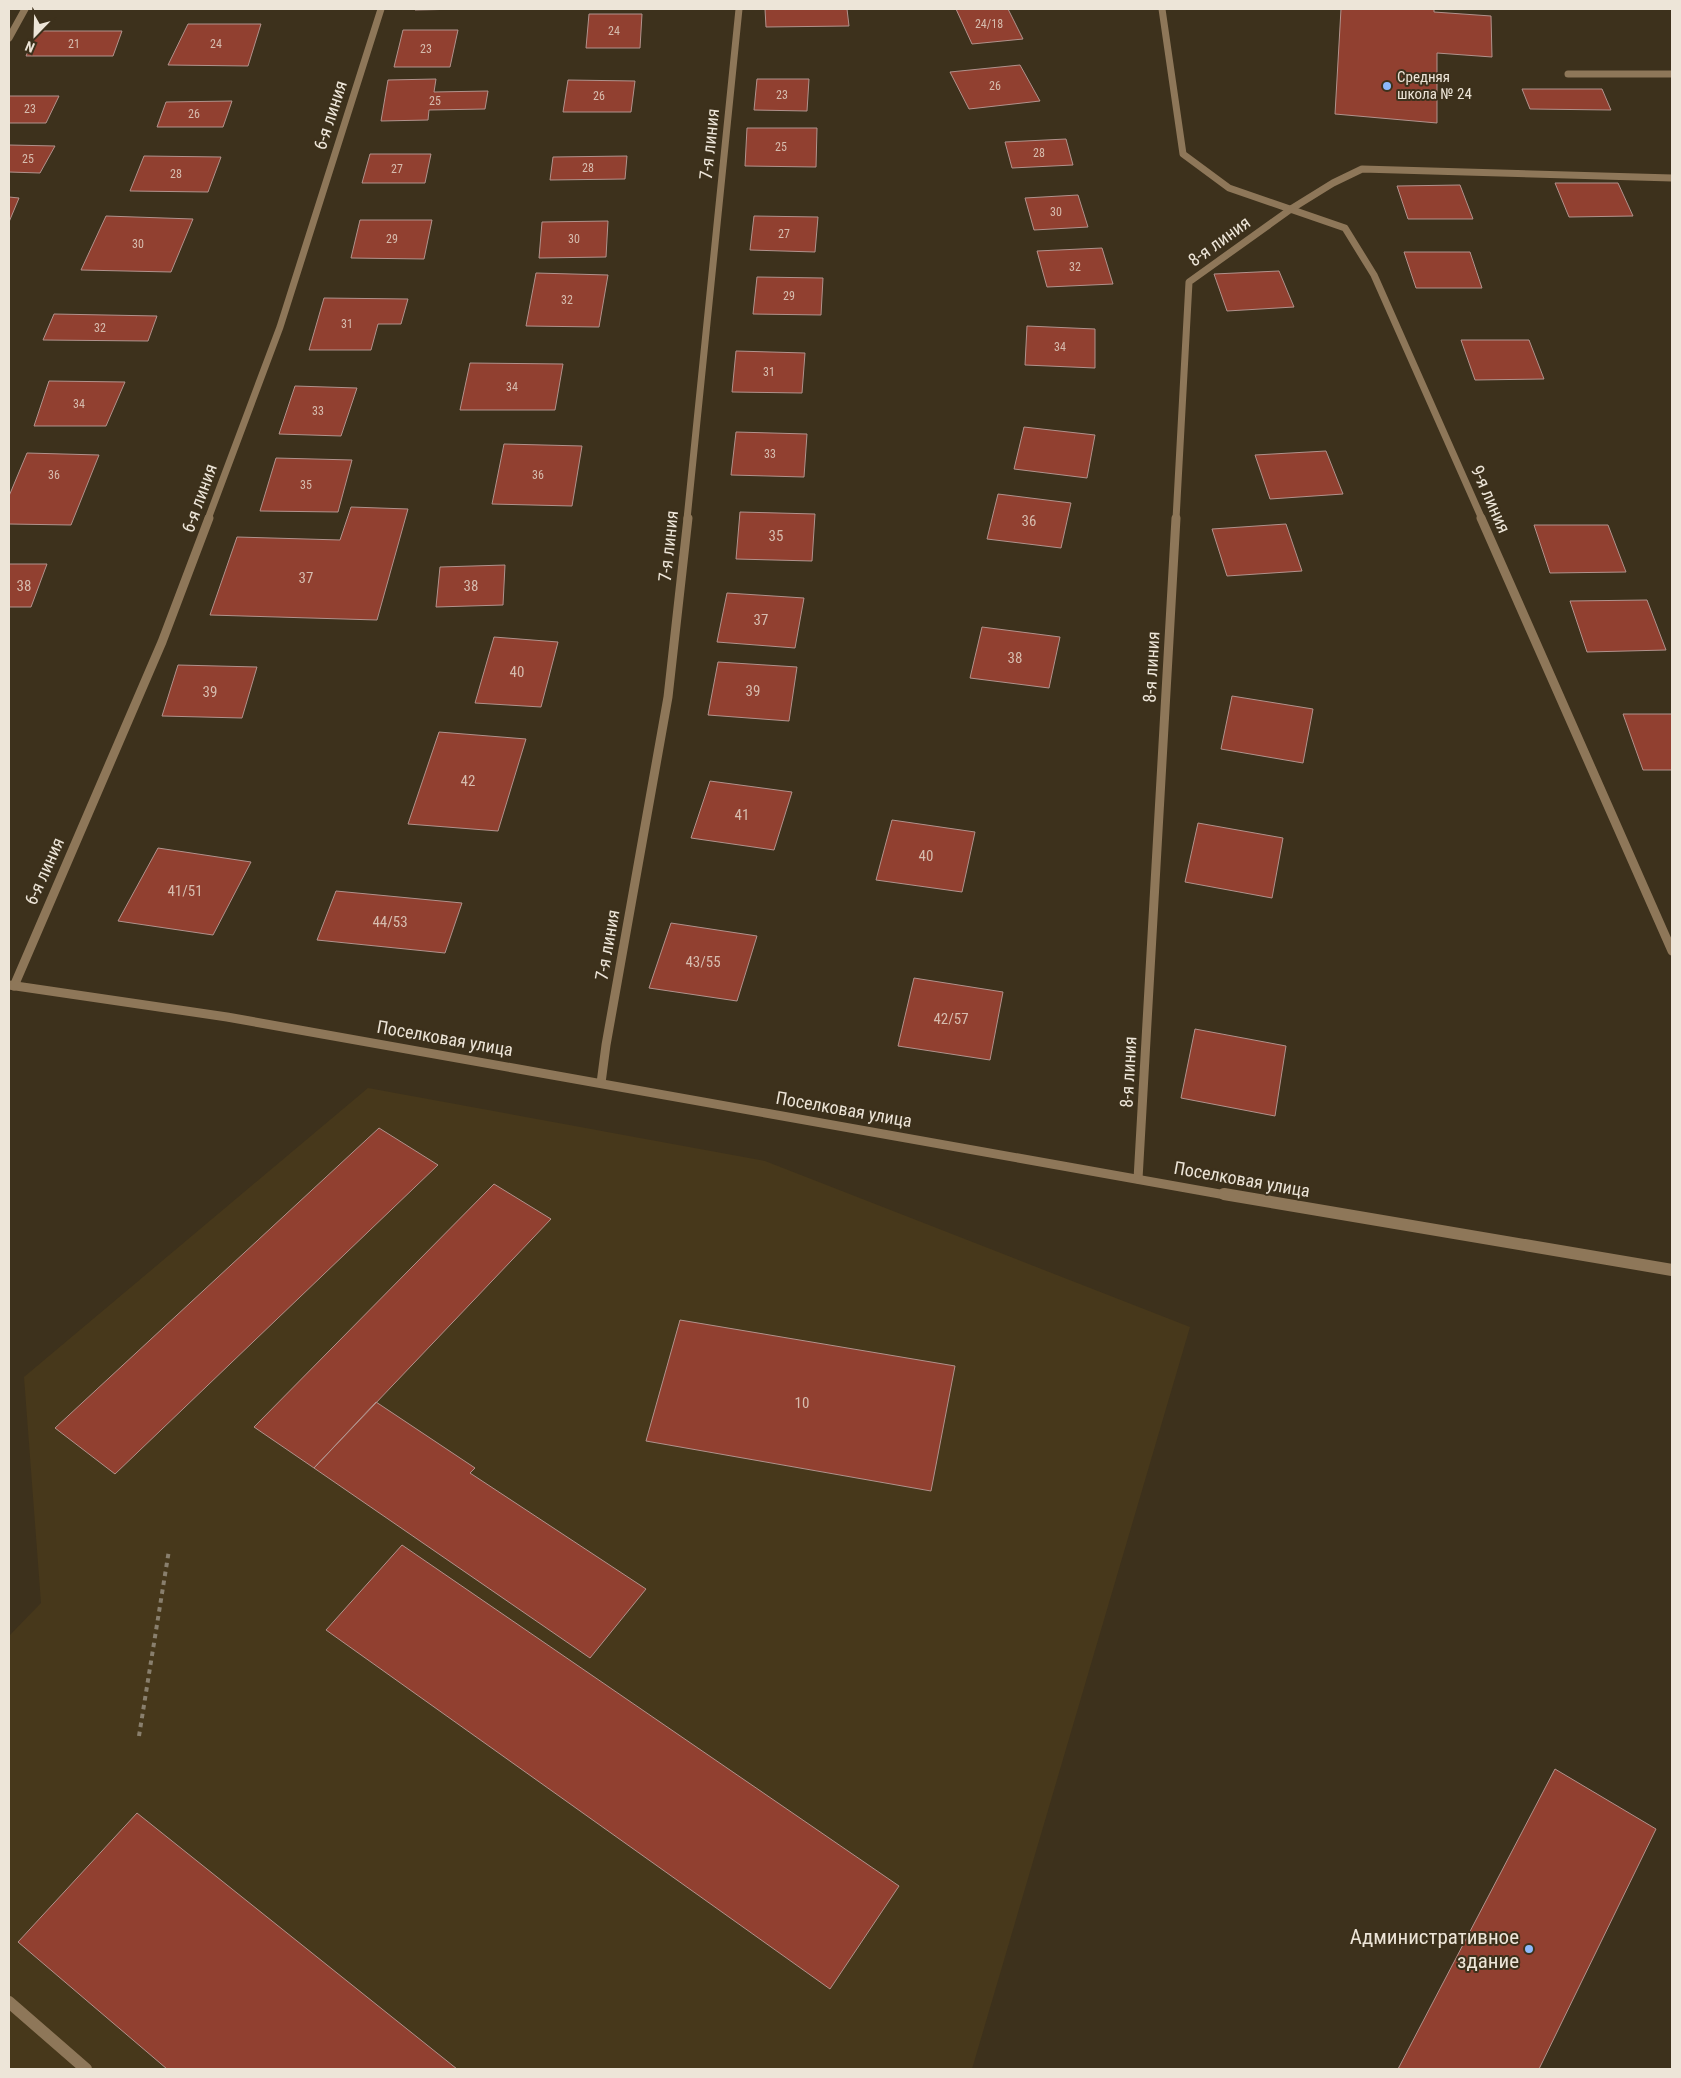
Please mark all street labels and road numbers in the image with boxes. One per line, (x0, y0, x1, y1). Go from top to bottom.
street label: 6-я линия (309, 78, 351, 152)
street label: 7-я линия (695, 107, 723, 181)
street label: 8-я линия (1184, 211, 1254, 271)
street label: 6-я линия (177, 461, 221, 535)
street label: 9-я линия (1467, 462, 1515, 536)
street label: 7-я линия (654, 509, 682, 583)
street label: 8-я линия (1139, 631, 1163, 703)
street label: 6-я линия (20, 834, 68, 908)
street label: 7-я линия (590, 908, 624, 982)
street label: Поселковая улица (375, 1016, 515, 1060)
street label: 8-я линия (1116, 1036, 1140, 1108)
street label: Поселковая улица (774, 1087, 914, 1131)
street label: Поселковая улица (1172, 1157, 1312, 1201)

